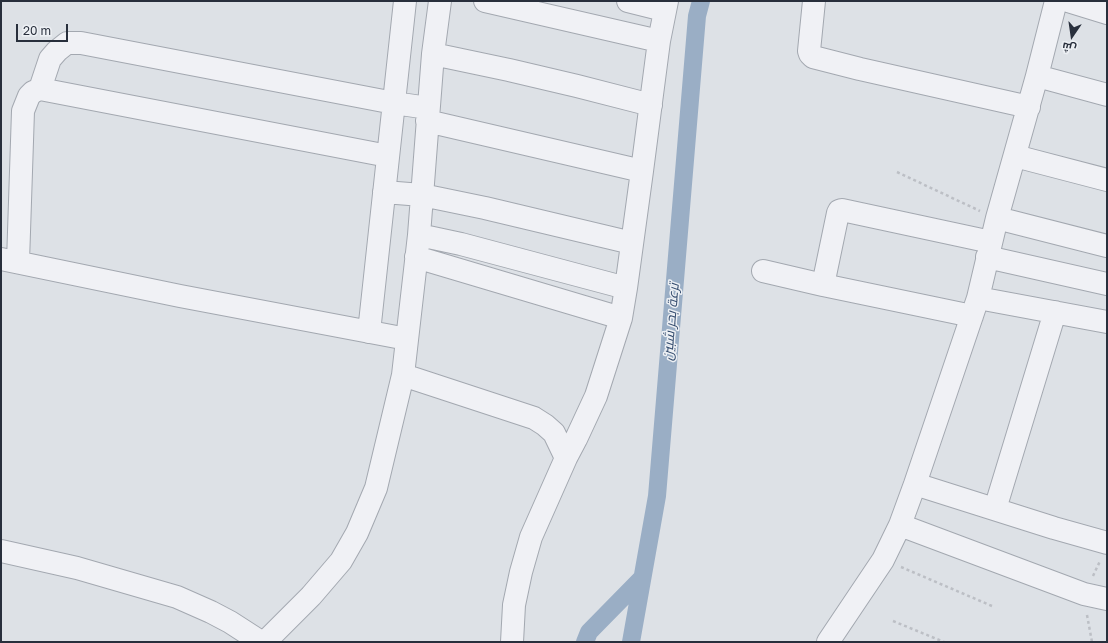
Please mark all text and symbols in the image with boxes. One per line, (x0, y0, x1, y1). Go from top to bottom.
scale bar (18, 16, 70, 42)
north arrow (1052, 16, 1092, 56)
text: 20 m (23, 23, 51, 38)
text: ش (1061, 40, 1078, 56)
water label: ترعة بحر شبين (659, 283, 683, 361)

